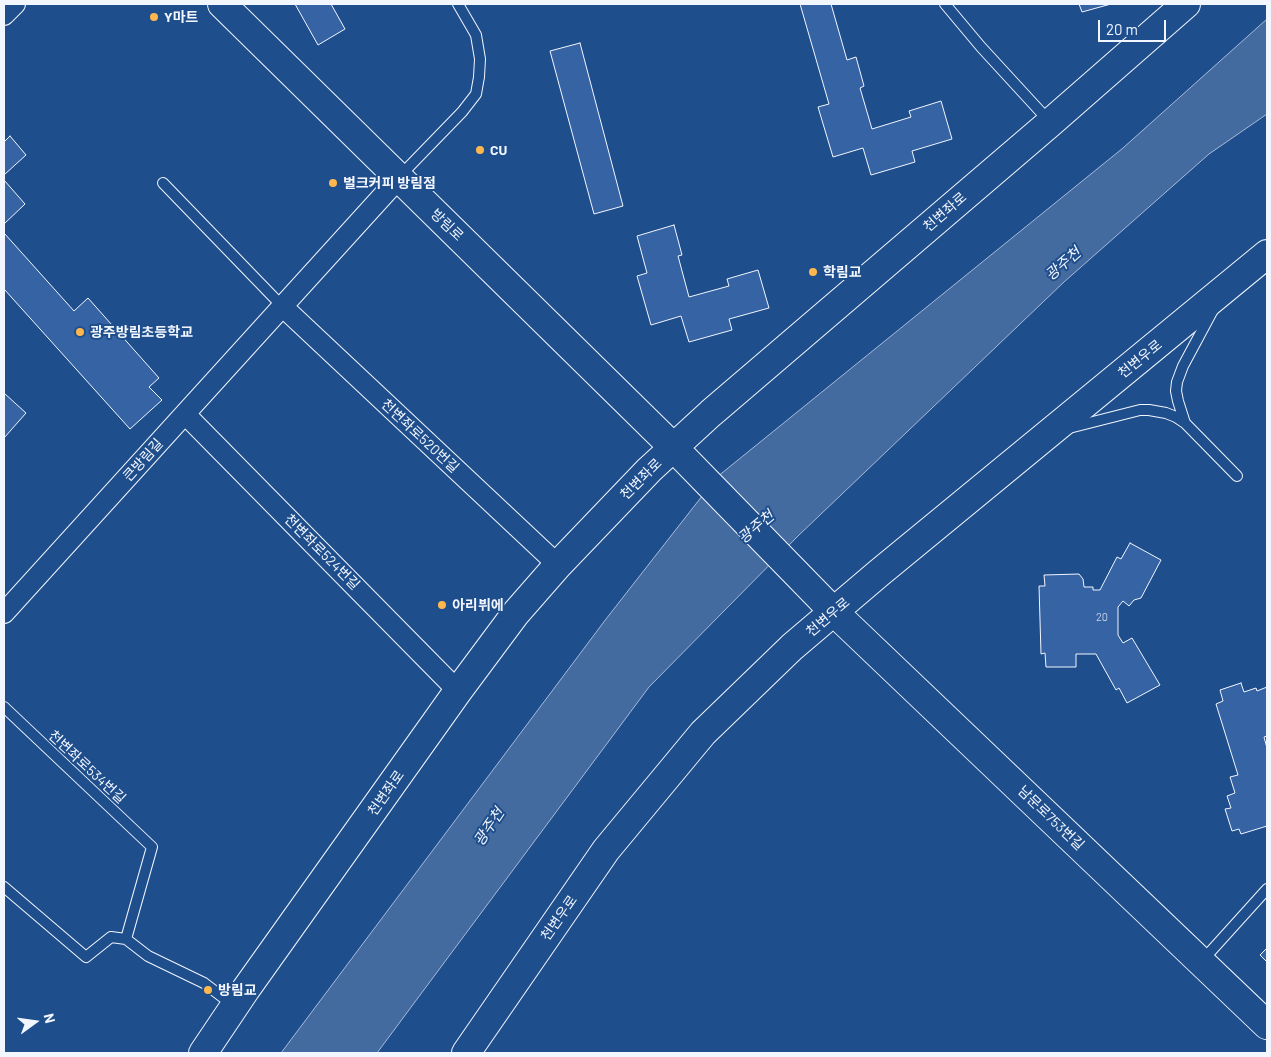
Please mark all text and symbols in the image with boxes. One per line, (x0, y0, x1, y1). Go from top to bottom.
place label: Y마트 (164, 9, 198, 25)
scale bar (1101, 10, 1168, 42)
marker: Y마트 (148, 11, 160, 23)
text: 20 m (1106, 20, 1138, 38)
place label: CU (490, 142, 507, 158)
marker: CU (474, 144, 486, 156)
place label: 벌크커피 방림점 (343, 175, 436, 191)
marker: 벌크커피 방림점 (327, 177, 339, 189)
street label: 천변좌로 (920, 189, 970, 235)
street label: 방림로 (427, 206, 467, 244)
water label: 광주천 (1041, 244, 1085, 284)
place label: 학림교 (823, 264, 862, 280)
marker: 학림교 (807, 266, 819, 278)
place label: 광주방림초등학교 (90, 324, 193, 340)
marker: 광주방림초등학교 (74, 326, 86, 338)
street label: 천변우로 (1115, 336, 1165, 382)
street label: 천변좌로520번길 (378, 396, 462, 476)
street label: 큰방림길 (120, 435, 166, 485)
street label: 천변좌로 (617, 455, 665, 503)
water label: 광주천 (734, 507, 778, 547)
street label: 천변좌로524번길 (281, 511, 363, 593)
street label: 천변우로 (803, 594, 853, 640)
place label: 아리뷔에 (452, 597, 504, 613)
marker: 아리뷔에 (436, 599, 448, 611)
house number: 20 (1096, 610, 1108, 624)
street label: 천변좌로534번길 (45, 727, 129, 807)
street label: 천변좌로 (364, 767, 408, 819)
street label: 남문로753번길 (1014, 782, 1088, 854)
water label: 광주천 (470, 805, 508, 849)
street label: 천변우로 (537, 892, 581, 944)
place label: 방림교 (218, 982, 257, 998)
marker: 방림교 (202, 984, 214, 996)
north arrow (10, 997, 60, 1047)
text: N (41, 1012, 59, 1025)

